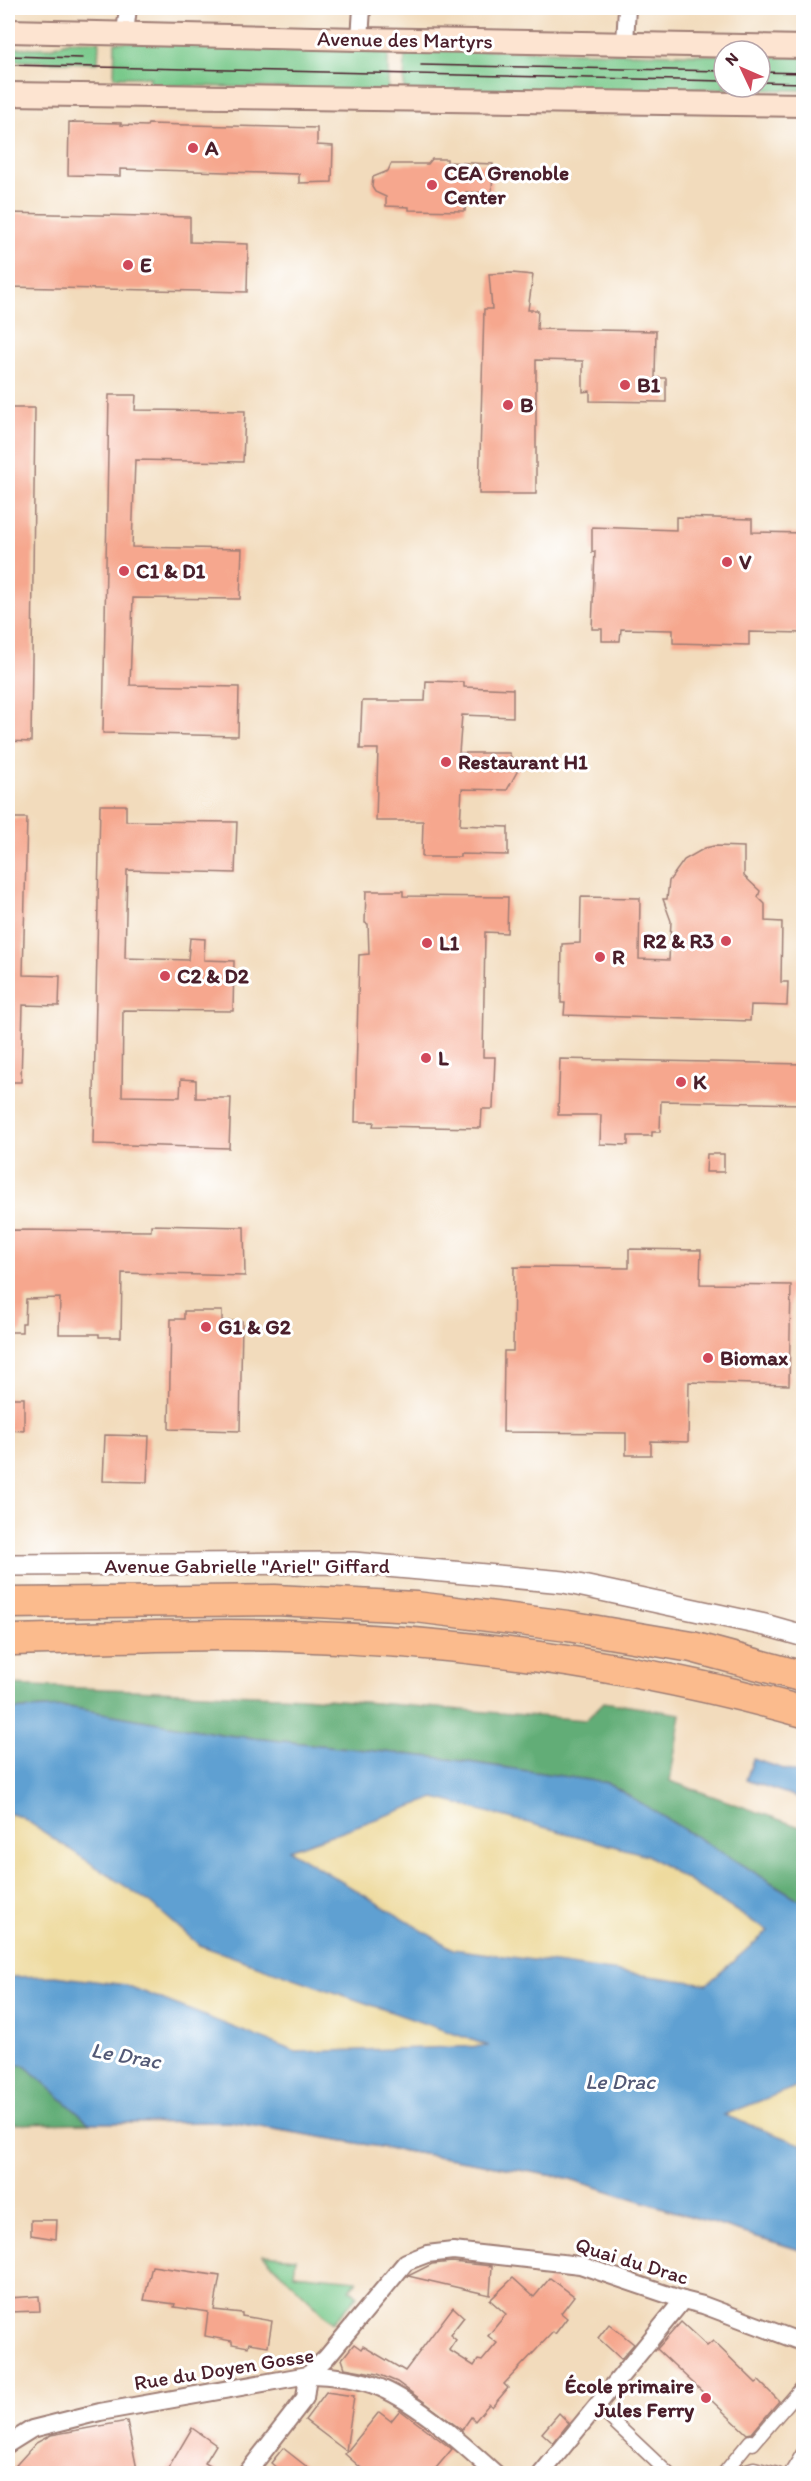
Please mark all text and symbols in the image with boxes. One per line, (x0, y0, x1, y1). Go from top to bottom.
street label: Avenue des Martyrs (317, 25, 493, 54)
north arrow (712, 39, 772, 99)
text: N (721, 48, 742, 69)
place label: A (204, 135, 219, 160)
marker: A (186, 141, 200, 155)
place label: CEA Grenoble Center (444, 160, 569, 209)
marker: CEA Grenoble Center (425, 178, 439, 192)
place label: E (140, 252, 152, 277)
marker: E (121, 258, 135, 272)
place label: B1 (637, 372, 661, 397)
marker: B1 (618, 378, 632, 392)
place label: B (520, 392, 534, 417)
marker: B (501, 398, 515, 412)
place label: V (739, 549, 752, 574)
marker: V (720, 555, 734, 569)
place label: C1 & D1 (136, 558, 206, 583)
marker: C1 & D1 (117, 564, 131, 578)
place label: Restaurant H1 (458, 749, 588, 774)
marker: Restaurant H1 (439, 755, 453, 769)
place label: R2 & R3 (643, 928, 714, 953)
place label: L1 (439, 930, 460, 955)
marker: R2 & R3 (719, 934, 733, 948)
marker: L1 (420, 936, 434, 950)
place label: R (612, 944, 625, 969)
marker: R (593, 950, 607, 964)
place label: C2 & D2 (177, 963, 249, 988)
marker: C2 & D2 (158, 969, 172, 983)
place label: L (438, 1045, 449, 1070)
marker: L (419, 1051, 433, 1065)
place label: K (693, 1069, 707, 1094)
marker: K (674, 1075, 688, 1089)
place label: G1 & G2 (218, 1314, 291, 1339)
marker: G1 & G2 (199, 1320, 213, 1334)
place label: Biomax (720, 1345, 788, 1370)
marker: Biomax (701, 1351, 715, 1365)
street label: Avenue Gabrielle "Ariel" Giffard (104, 1553, 390, 1578)
water label: Le Drac (89, 2036, 165, 2075)
water label: Le Drac (585, 2068, 657, 2095)
street label: Quai du Drac (572, 2231, 692, 2290)
street label: Rue du Doyen Gosse (132, 2342, 316, 2395)
place label: École primaire Jules Ferry (565, 2373, 694, 2423)
marker: École primaire Jules Ferry (699, 2391, 713, 2405)

